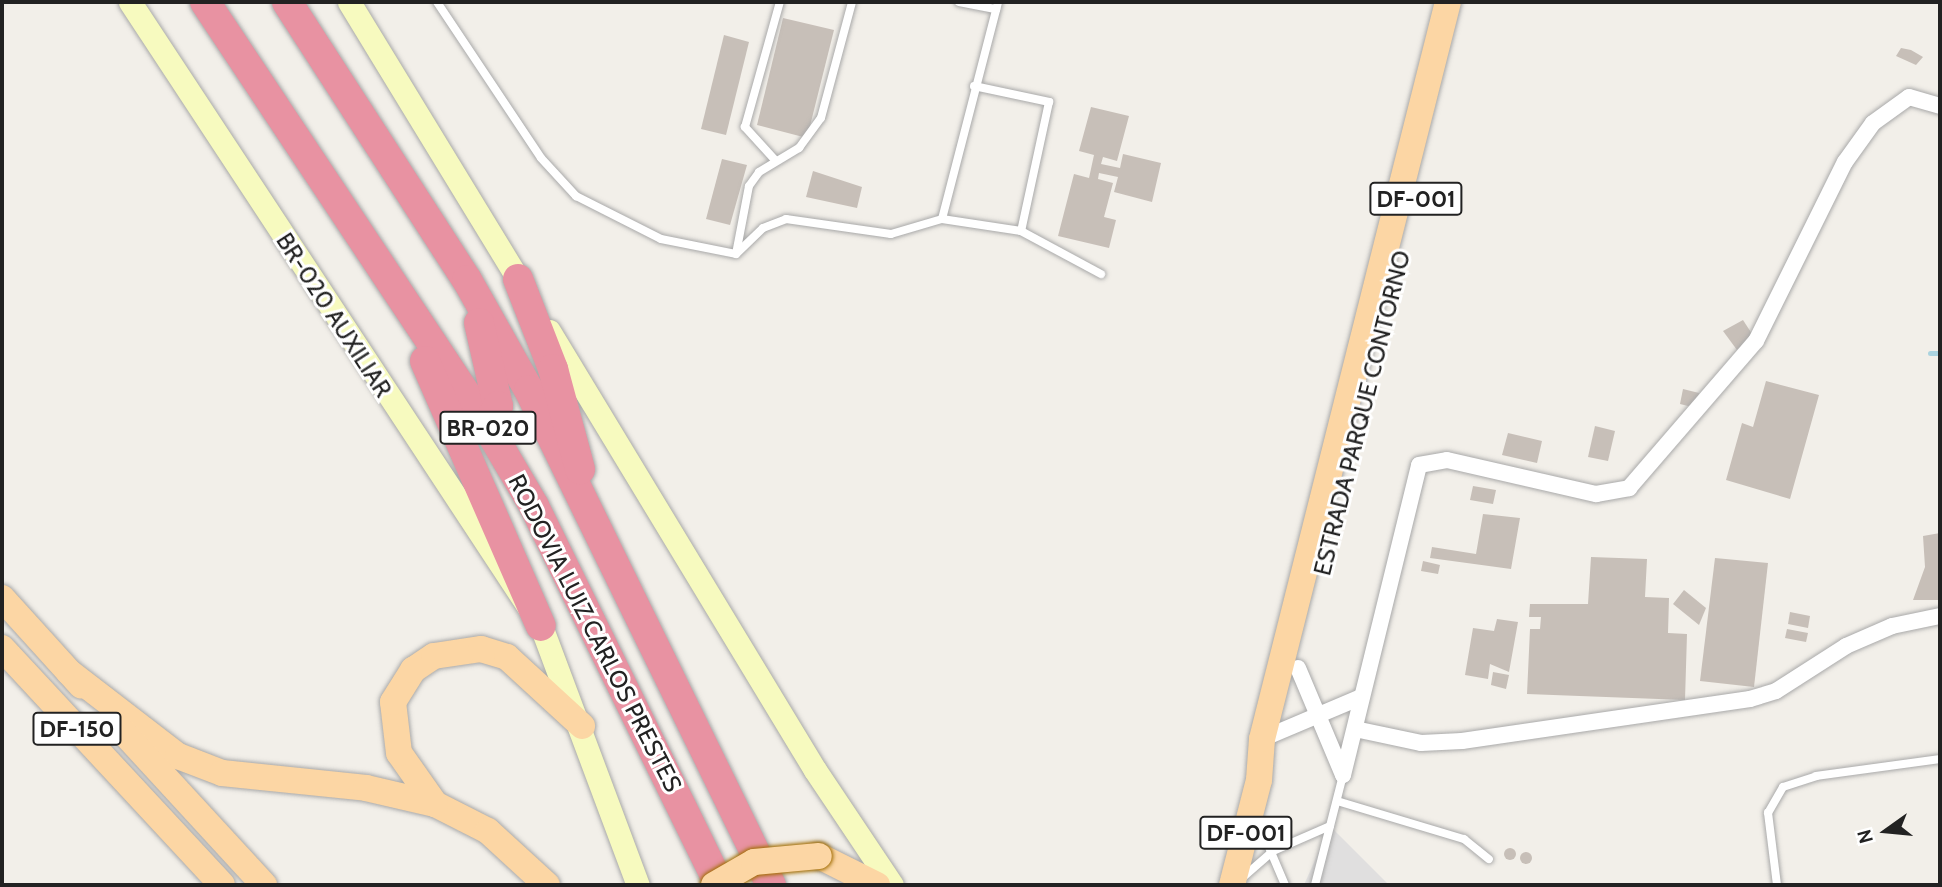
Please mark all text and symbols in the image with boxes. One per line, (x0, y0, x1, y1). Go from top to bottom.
road number: DF-001 (1369, 180, 1463, 218)
street label: BR-020 AUXILIAR (270, 227, 398, 403)
street label: ESTRADA PARQUE CONTORNO (1308, 248, 1416, 578)
road number: BR-020 (439, 408, 537, 448)
street label: RODOVIA LUIZ CARLOS PRESTES (502, 470, 688, 796)
road number: DF-150 (32, 709, 122, 748)
north arrow (1851, 796, 1921, 866)
road number: DF-001 (1199, 814, 1293, 852)
text: N (1852, 827, 1878, 846)

